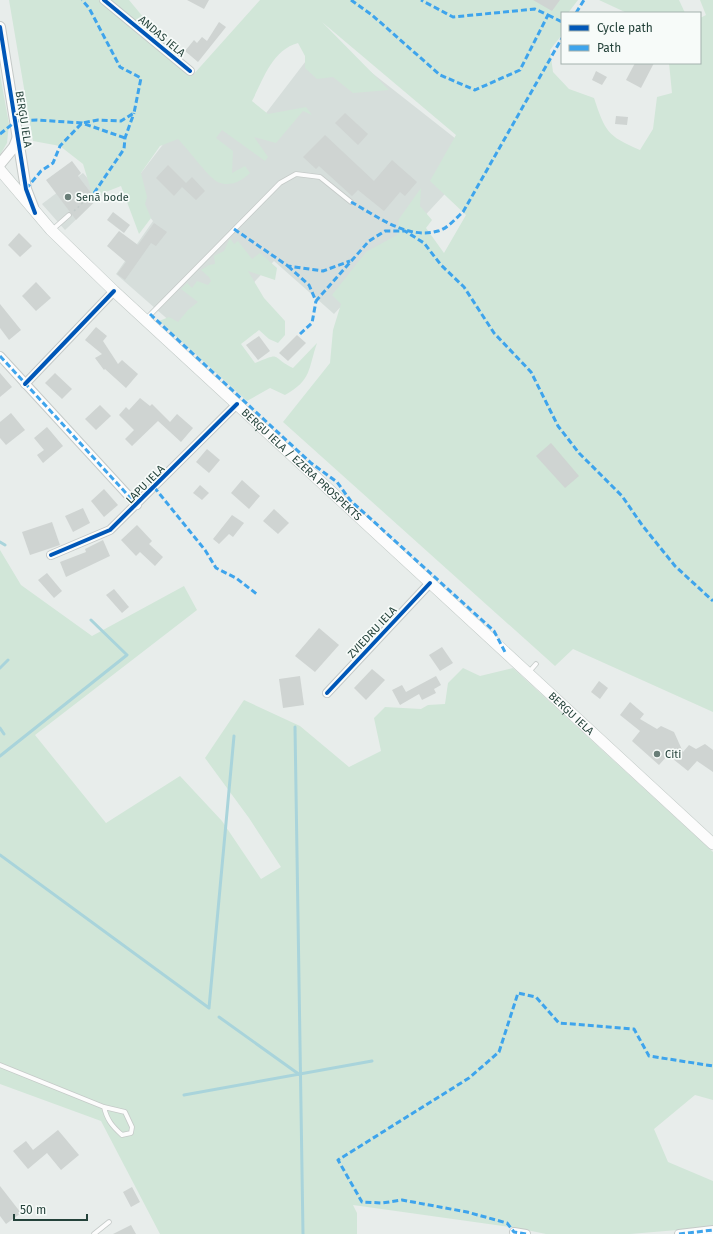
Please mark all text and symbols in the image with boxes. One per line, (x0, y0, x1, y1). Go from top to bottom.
legend (561, 12, 701, 64)
street label: ANDAS IELA (136, 13, 188, 60)
text: Cycle path (597, 21, 653, 35)
text: Path (597, 41, 621, 55)
street label: BERĢU IELA (13, 90, 35, 149)
place label: Senā bode (76, 191, 129, 204)
marker: Senā bode (63, 192, 73, 202)
street label: BERĢU IELA / EZERA PROSPEKTS (239, 406, 364, 523)
street label: LAPU IELA (123, 462, 168, 506)
street label: ZVIEDRU IELA (345, 603, 400, 661)
street label: BERĢU IELA (546, 689, 597, 738)
place label: Citi (665, 748, 681, 761)
marker: Citi (652, 749, 662, 759)
scale bar (14, 1196, 87, 1222)
text: 50 m (20, 1203, 46, 1217)

